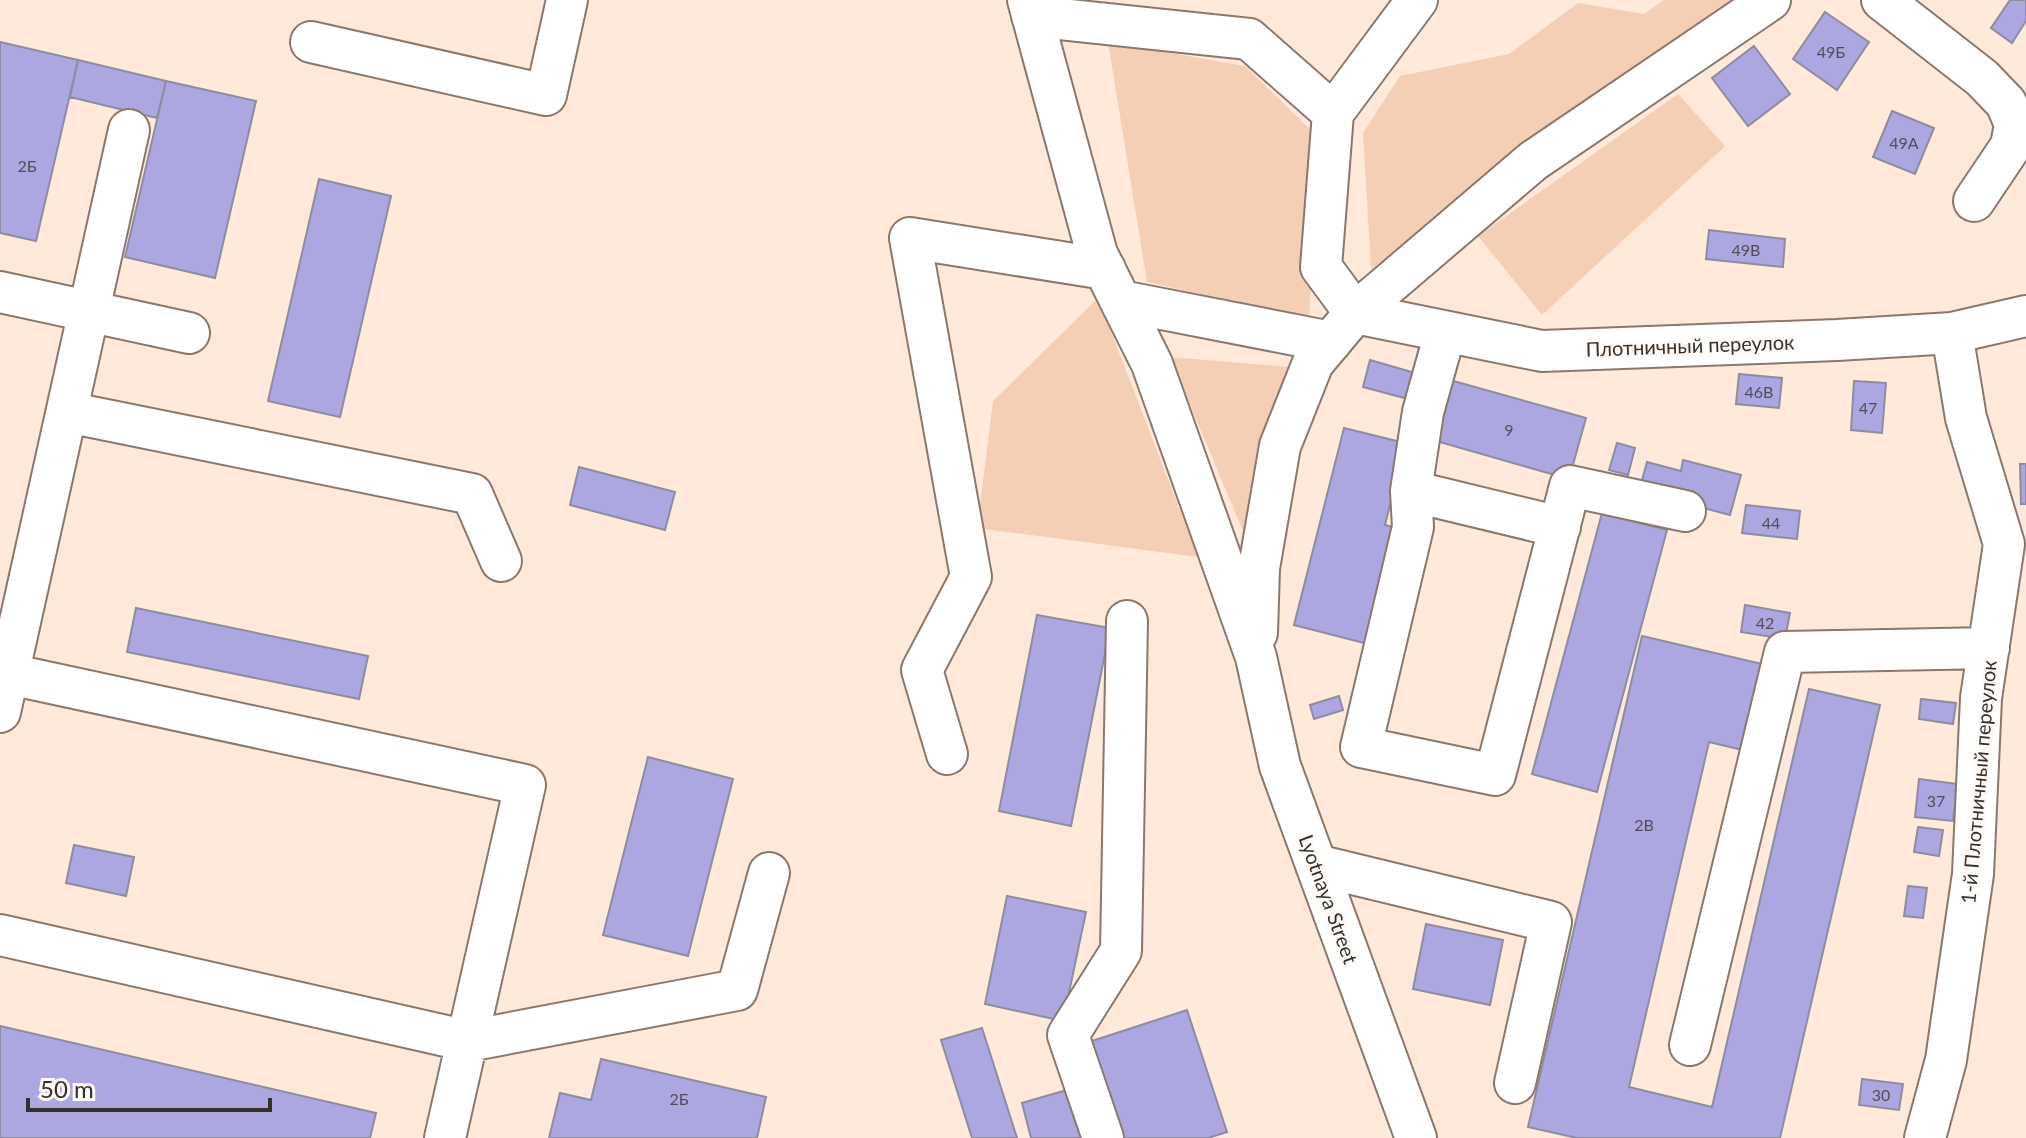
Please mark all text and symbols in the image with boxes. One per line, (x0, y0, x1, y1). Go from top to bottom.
house number: 49Б (1817, 42, 1845, 61)
house number: 49А (1889, 133, 1919, 152)
house number: 2Б (17, 156, 37, 175)
house number: 49В (1732, 240, 1760, 259)
street label: Плотничный переулок (1585, 329, 1795, 361)
house number: 46В (1745, 382, 1773, 401)
house number: 47 (1859, 398, 1877, 417)
house number: 9 (1504, 420, 1514, 439)
house number: 44 (1762, 513, 1780, 532)
house number: 42 (1756, 613, 1774, 632)
street label: 1-й Плотничный переулок (1955, 659, 2001, 905)
house number: 37 (1927, 791, 1945, 810)
house number: 2В (1634, 815, 1654, 834)
street label: Lyotnaya Street (1295, 831, 1363, 967)
scale bar (28, 1062, 270, 1112)
text: 50 m (40, 1074, 94, 1103)
house number: 30 (1872, 1085, 1890, 1104)
house number: 2Б (669, 1089, 689, 1108)

